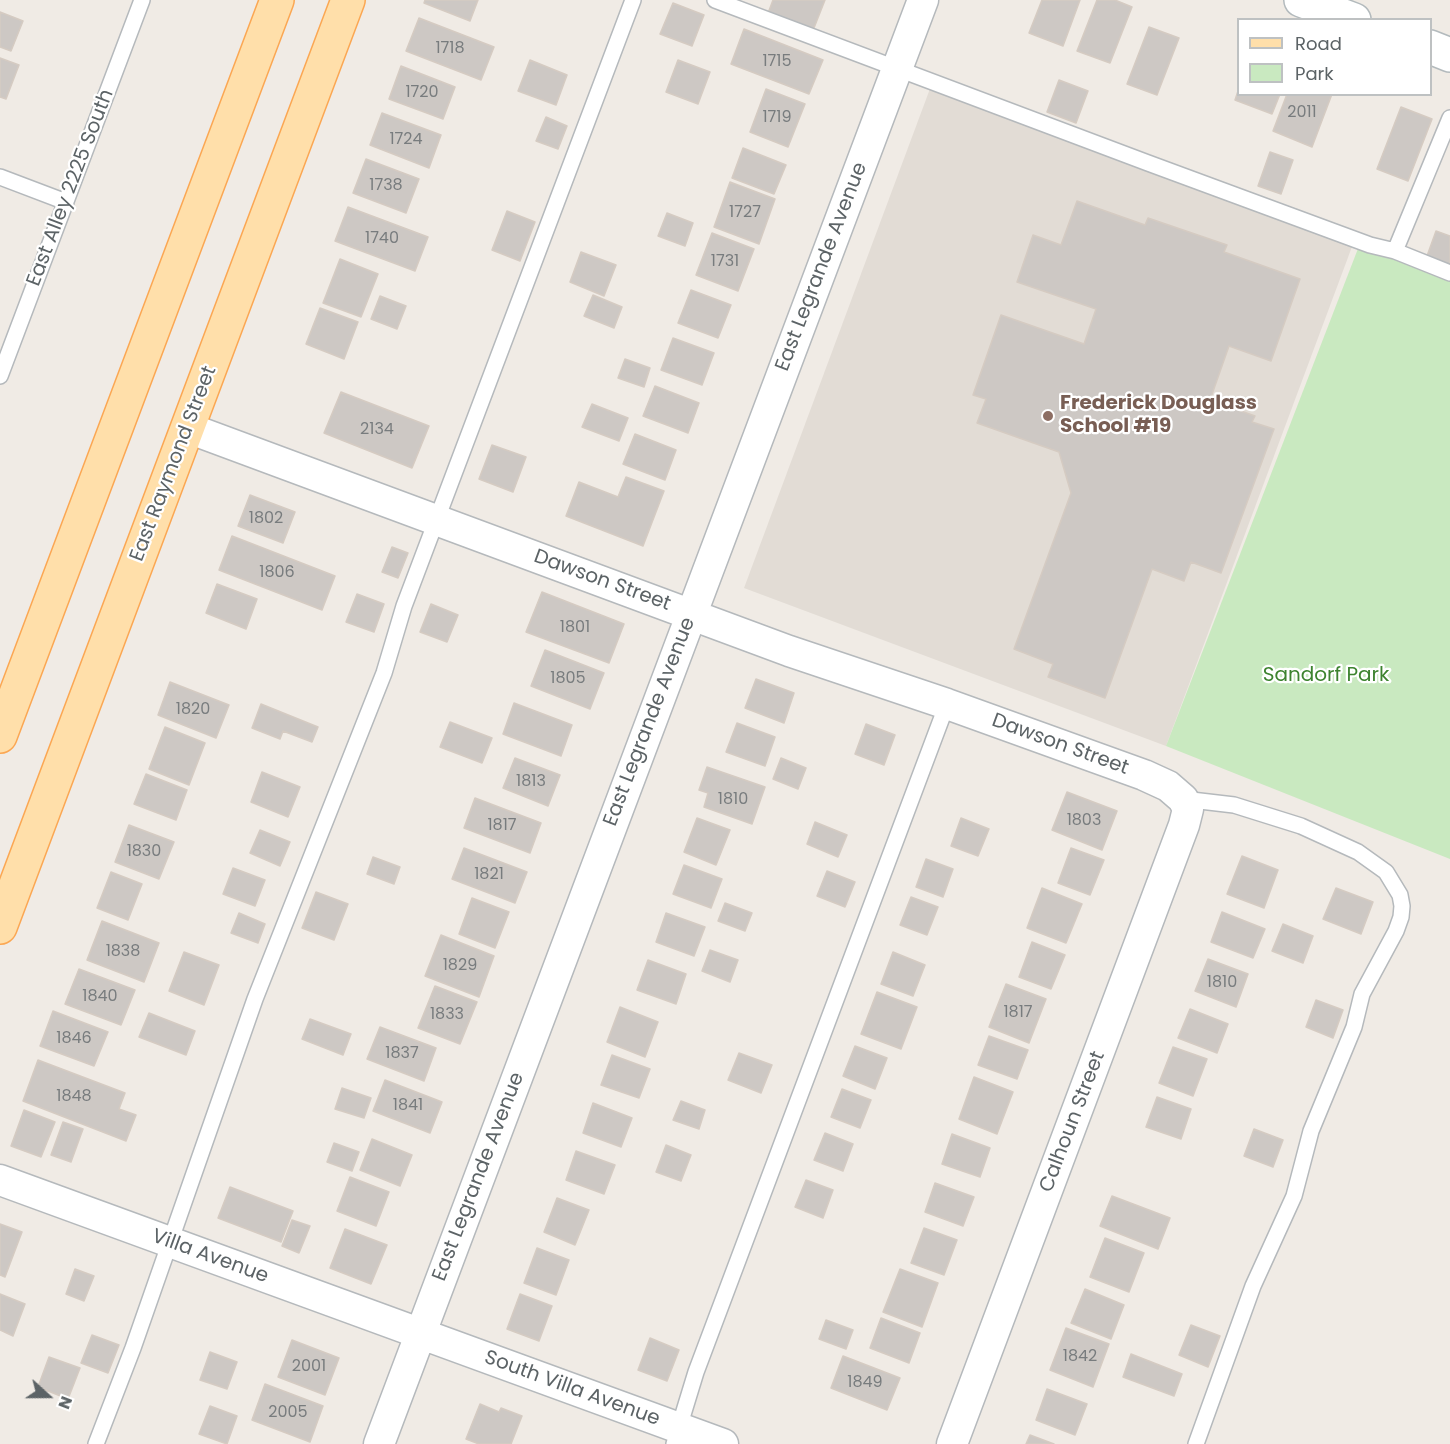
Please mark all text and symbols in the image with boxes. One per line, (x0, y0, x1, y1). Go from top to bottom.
legend (1237, 18, 1432, 96)
text: Road (1295, 31, 1342, 56)
house number: 1718 (435, 39, 465, 59)
house number: 1715 (762, 52, 792, 72)
text: Park (1295, 61, 1334, 86)
house number: 1720 (405, 83, 439, 103)
street label: East Alley 2225 South (22, 86, 120, 290)
house number: 2011 (1287, 103, 1317, 123)
house number: 1719 (762, 108, 792, 128)
house number: 1724 (389, 130, 423, 150)
street label: East Legrande Avenue (771, 159, 873, 375)
house number: 1738 (369, 176, 403, 196)
house number: 1727 (729, 203, 761, 223)
house number: 1740 (365, 229, 399, 249)
house number: 1731 (711, 252, 739, 272)
street label: East Raymond Street (126, 363, 222, 565)
place label: Frederick Douglass School #19 (1060, 392, 1257, 439)
marker: Frederick Douglass School #19 (1041, 409, 1055, 423)
house number: 2134 (360, 420, 394, 440)
house number: 1802 (249, 509, 283, 529)
street label: Dawson Street (530, 545, 674, 617)
house number: 1806 (259, 563, 295, 583)
street label: East Legrande Avenue (599, 614, 701, 830)
house number: 1801 (560, 618, 590, 638)
park label: Sandorf Park (1263, 664, 1389, 688)
house number: 1805 (550, 669, 586, 689)
house number: 1820 (176, 700, 210, 720)
street label: Dawson Street (988, 709, 1132, 781)
house number: 1813 (516, 772, 546, 792)
house number: 1810 (718, 790, 748, 810)
house number: 1803 (1067, 811, 1101, 831)
house number: 1817 (487, 816, 517, 836)
house number: 1830 (127, 842, 161, 862)
house number: 1821 (474, 865, 504, 885)
house number: 1838 (106, 942, 140, 962)
house number: 1829 (443, 956, 477, 976)
house number: 1810 (1207, 973, 1237, 993)
house number: 1840 (82, 987, 118, 1007)
house number: 1817 (1003, 1003, 1033, 1023)
house number: 1833 (430, 1005, 464, 1025)
house number: 1846 (56, 1029, 92, 1049)
house number: 1837 (385, 1044, 419, 1064)
street label: Calhoun Street (1035, 1048, 1111, 1196)
street label: East Legrande Avenue (428, 1069, 530, 1285)
house number: 1848 (56, 1087, 92, 1107)
house number: 1841 (393, 1096, 423, 1116)
street label: Villa Avenue (148, 1225, 272, 1289)
street label: South Villa Avenue (481, 1346, 663, 1432)
house number: 1842 (1063, 1347, 1097, 1367)
house number: 2001 (292, 1357, 326, 1377)
north arrow (18, 1366, 78, 1426)
house number: 1849 (847, 1373, 883, 1393)
text: N (52, 1393, 78, 1412)
house number: 2005 (268, 1403, 308, 1423)

